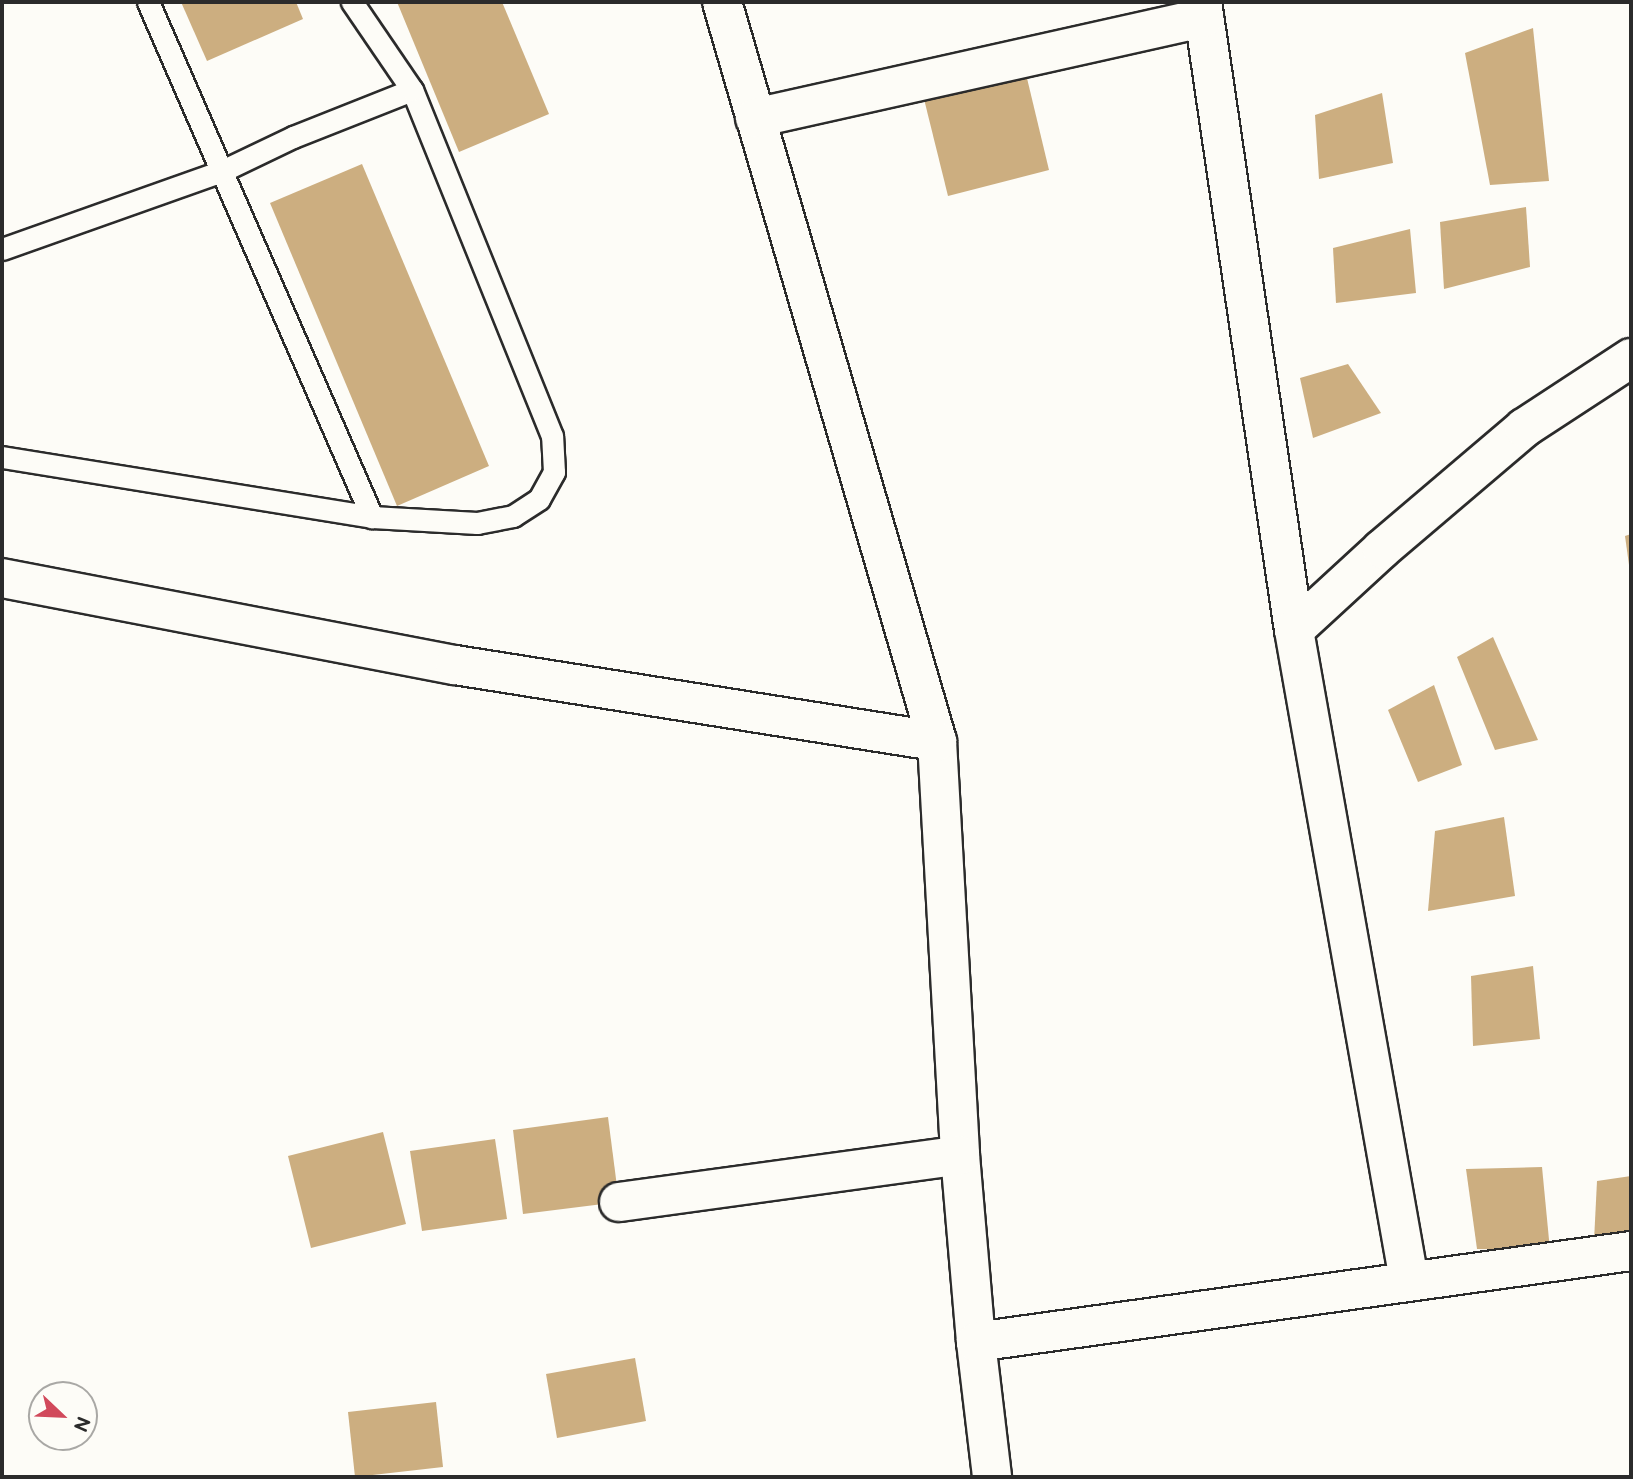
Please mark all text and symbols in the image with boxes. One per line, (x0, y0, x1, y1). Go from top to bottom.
north arrow (28, 1381, 98, 1451)
text: N (68, 1413, 94, 1435)

